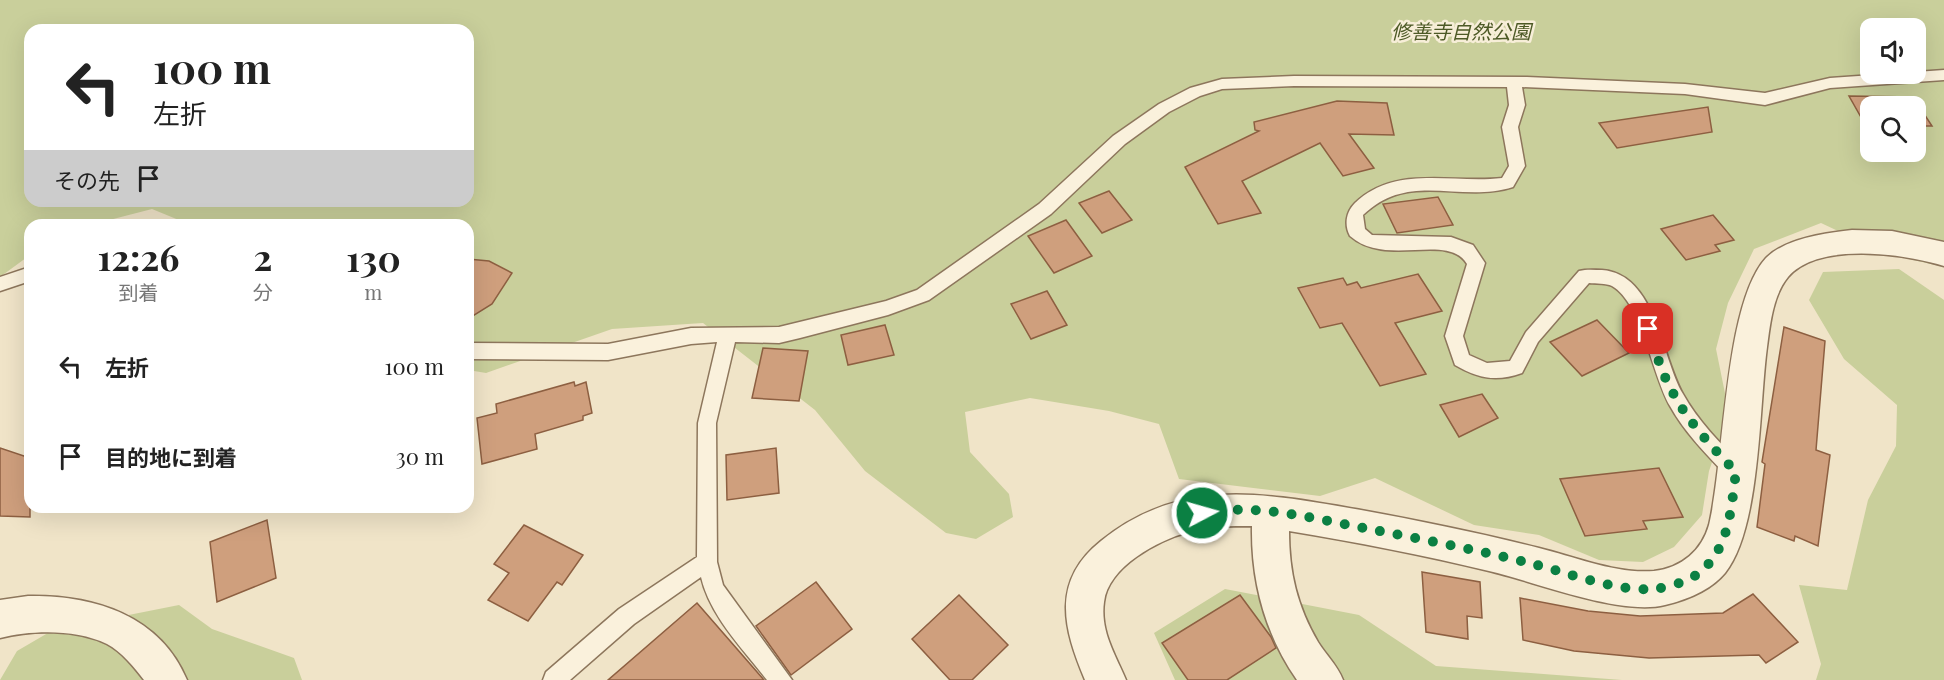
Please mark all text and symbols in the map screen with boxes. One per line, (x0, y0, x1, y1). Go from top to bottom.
park label: 修善寺自然公園 (1391, 17, 1534, 44)
map controls (1860, 18, 1926, 162)
button: sound (1860, 18, 1926, 84)
text: 100 m (153, 39, 271, 95)
icon: left (54, 48, 132, 126)
text: 左折 (153, 95, 207, 131)
button: search (1860, 96, 1926, 162)
icon: arrive (132, 162, 165, 195)
text: その先 (54, 165, 120, 195)
text: 12:26 (97, 232, 179, 280)
text: 2 (253, 232, 272, 280)
text: 130 (346, 233, 401, 281)
text: 到着 (118, 278, 158, 305)
text: 分 (253, 278, 273, 305)
text: m (365, 278, 382, 305)
pin (1622, 303, 1673, 354)
icon: arrive (1631, 312, 1664, 345)
icon: left (54, 350, 87, 383)
text: 100 m (384, 351, 444, 381)
text: 左折 (105, 352, 149, 382)
icon: arrive (54, 440, 87, 473)
text: 30 m (396, 441, 444, 471)
text: 目的地に到着 (105, 442, 237, 472)
position arrow (1170, 481, 1234, 545)

